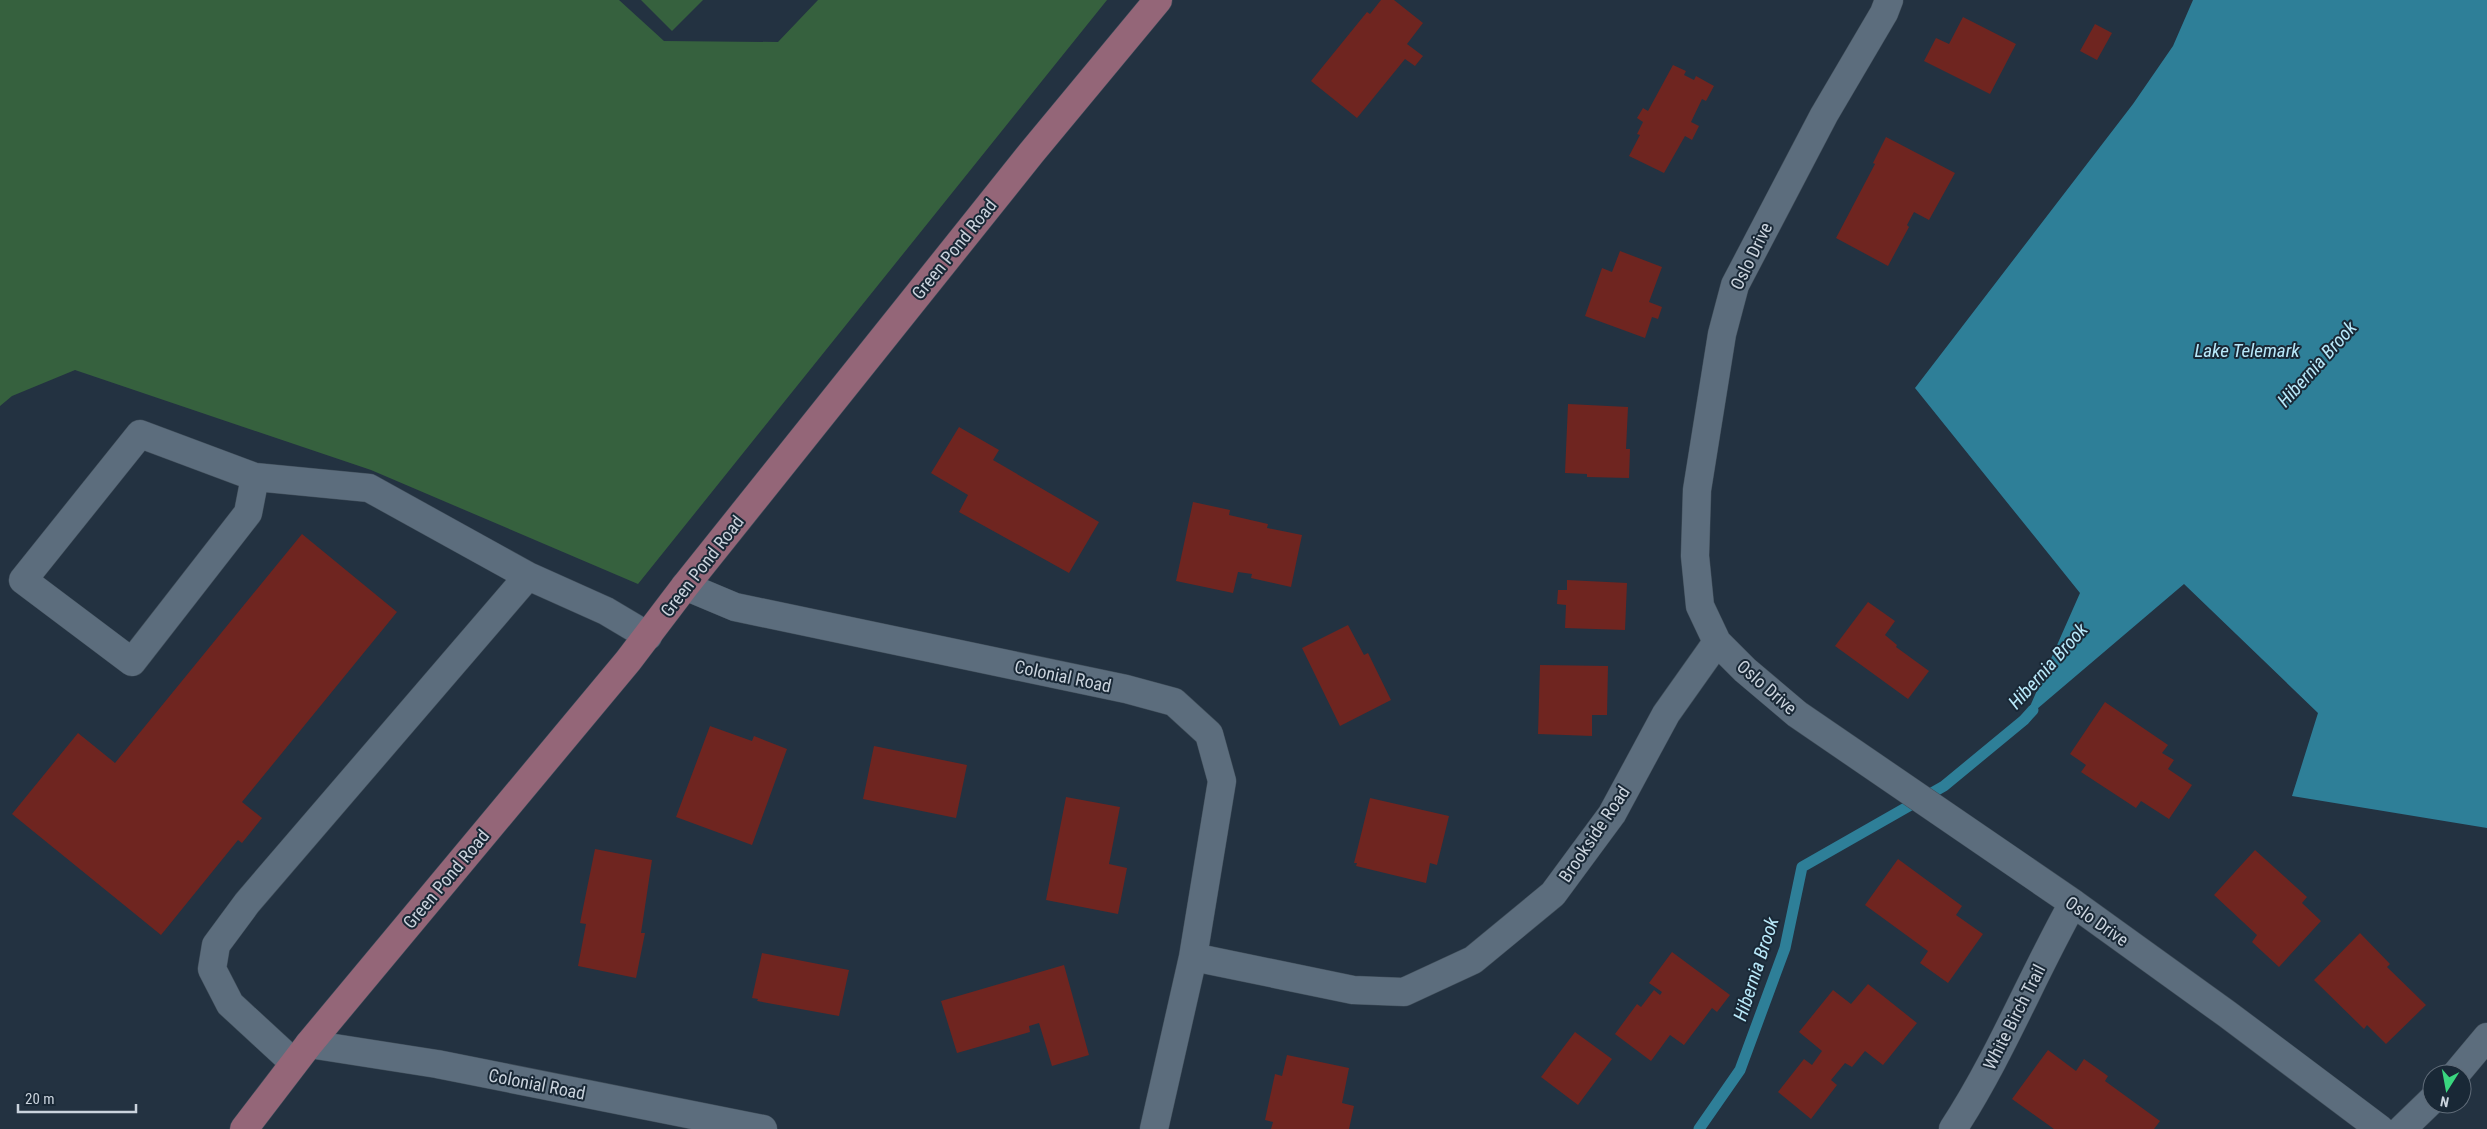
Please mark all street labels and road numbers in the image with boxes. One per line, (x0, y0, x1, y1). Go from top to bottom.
street label: Green Pond Road (907, 195, 1001, 303)
street label: Oslo Drive (1726, 219, 1776, 293)
street label: Green Pond Road (656, 511, 748, 621)
street label: Oslo Drive (1733, 655, 1801, 719)
street label: Colonial Road (1013, 656, 1113, 696)
street label: Brookside Road (1554, 782, 1634, 886)
street label: Green Pond Road (399, 825, 493, 933)
street label: Oslo Drive (2061, 892, 2133, 950)
street label: White Birch Trail (1978, 961, 2050, 1073)
street label: Colonial Road (487, 1064, 587, 1104)

